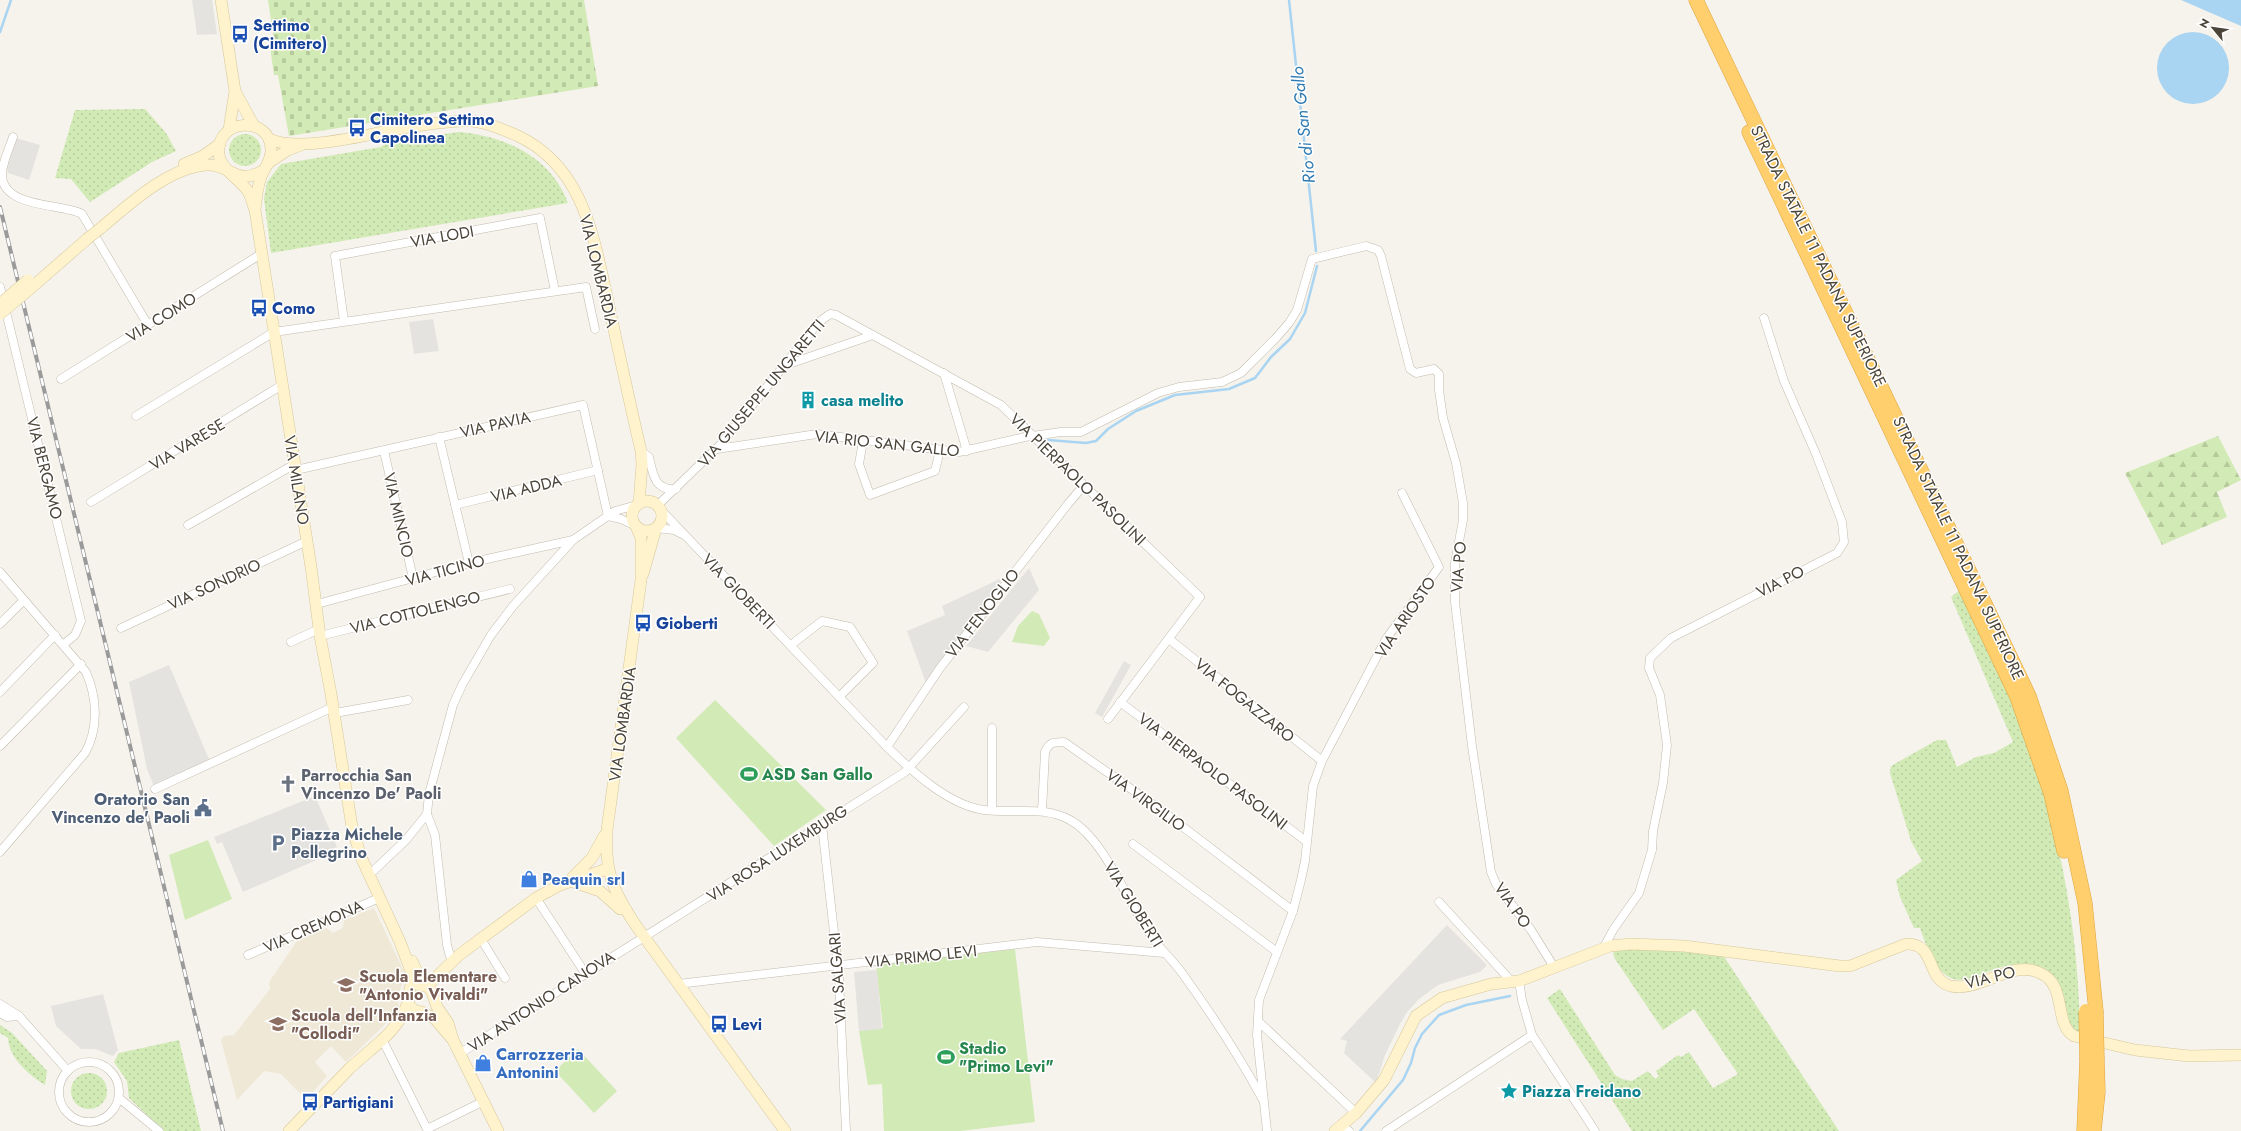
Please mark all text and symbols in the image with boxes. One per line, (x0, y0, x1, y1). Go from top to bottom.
north arrow (2193, 8, 2233, 48)
place label: Settimo (Cimitero) (253, 14, 327, 55)
text: N (2195, 15, 2213, 31)
bus stop icon: Settimo (Cimitero) (230, 24, 250, 44)
water label: Rio di San Gallo (1285, 65, 1321, 185)
place label: Cimitero Settimo Capolinea (370, 108, 494, 149)
bus stop icon: Cimitero Settimo Capolinea (347, 118, 367, 138)
street label: STRADA STATALE 11 PADANA SUPERIORE (1745, 122, 1892, 391)
street label: VIA LOMBARDIA (573, 212, 624, 330)
street label: VIA LODI (409, 220, 476, 253)
street label: VIA COMO (122, 287, 201, 348)
place label: Como (272, 297, 315, 320)
bus stop icon: Como (249, 298, 269, 318)
street label: VIA GIUSEPPE UNGARETTI (693, 314, 830, 472)
place label: casa melito (821, 389, 904, 412)
building icon: casa melito (798, 390, 818, 410)
street label: VIA PAVIA (458, 405, 533, 444)
street label: VIA PIERPAOLO PASOLINI (1004, 408, 1151, 551)
street label: VIA VARESE (145, 413, 229, 476)
street label: STRADA STATALE 11 PADANA SUPERIORE (1887, 413, 2030, 684)
street label: VIA BERGAMO (21, 415, 68, 522)
street label: VIA RIO SAN GALLO (813, 424, 961, 463)
street label: VIA MILANO (278, 434, 315, 526)
street label: VIA ADDA (488, 468, 564, 508)
street label: VIA MINCIO (378, 470, 419, 560)
street label: VIA PO (1445, 541, 1472, 594)
street label: VIA TICINO (403, 549, 487, 592)
street label: VIA GIOBERTI (697, 549, 781, 634)
street label: VIA SONDRIO (164, 553, 264, 616)
street label: VIA PO (1752, 560, 1808, 603)
street label: VIA FENOGLIO (940, 564, 1025, 663)
street label: VIA ARIOSTO (1370, 572, 1441, 663)
street label: VIA COTTOLENGO (348, 585, 483, 640)
place label: Gioberti (656, 612, 718, 635)
bus stop icon: Gioberti (633, 613, 653, 633)
street label: VIA FOGAZZARO (1190, 653, 1300, 748)
street label: VIA LOMBARDIA (603, 665, 642, 783)
street label: VIA PIERPAOLO PASOLINI (1133, 707, 1292, 835)
place label: ASD San Gallo (761, 763, 873, 786)
place label: Parrocchia San Vincenzo De' Paoli (300, 764, 441, 805)
sports icon: ASD San Gallo (739, 764, 759, 784)
street label: VIA VIRGILIO (1101, 764, 1190, 837)
church icon: Parrocchia San Vincenzo De' Paoli (278, 774, 298, 794)
place label: Oratorio San Vincenzo de' Paoli (50, 788, 190, 829)
public building icon: Oratorio San Vincenzo de' Paoli (193, 798, 213, 818)
street label: VIA ROSA LUXEMBURG (702, 799, 852, 908)
place label: Piazza Michele Pellegrino (291, 823, 403, 864)
parking icon: Piazza Michele Pellegrino (268, 833, 288, 853)
street label: VIA GIOBERTI (1098, 857, 1169, 951)
place label: Peaquin srl (542, 868, 625, 891)
shop icon: Peaquin srl (519, 869, 539, 889)
street label: VIA PO (1488, 878, 1537, 933)
street label: VIA CREMONA (260, 894, 367, 959)
street label: VIA SALGARI (823, 932, 852, 1024)
street label: VIA PRIMO LEVI (864, 939, 978, 974)
street label: VIA ANTONIO CANOVA (463, 945, 620, 1058)
street label: VIA PO (1962, 960, 2018, 995)
place label: Scuola Elementare "Antonio Vivaldi" (359, 965, 497, 1006)
school or university icon: Scuola Elementare "Antonio Vivaldi" (336, 975, 356, 995)
place label: Scuola dell'Infanzia "Collodi" (291, 1004, 437, 1045)
place label: Levi (732, 1013, 762, 1036)
school or university icon: Scuola dell'Infanzia "Collodi" (268, 1014, 288, 1034)
bus stop icon: Levi (709, 1014, 729, 1034)
place label: Stadio "Primo Levi" (959, 1037, 1054, 1078)
place label: Carrozzeria Antonini (495, 1043, 584, 1084)
sports icon: Stadio "Primo Levi" (936, 1047, 956, 1067)
shop icon: Carrozzeria Antonini (473, 1053, 493, 1073)
place label: Piazza Freidano (1522, 1080, 1641, 1103)
place icon: Piazza Freidano (1499, 1081, 1519, 1101)
place label: Partigiani (323, 1091, 394, 1114)
bus stop icon: Partigiani (300, 1092, 320, 1112)

